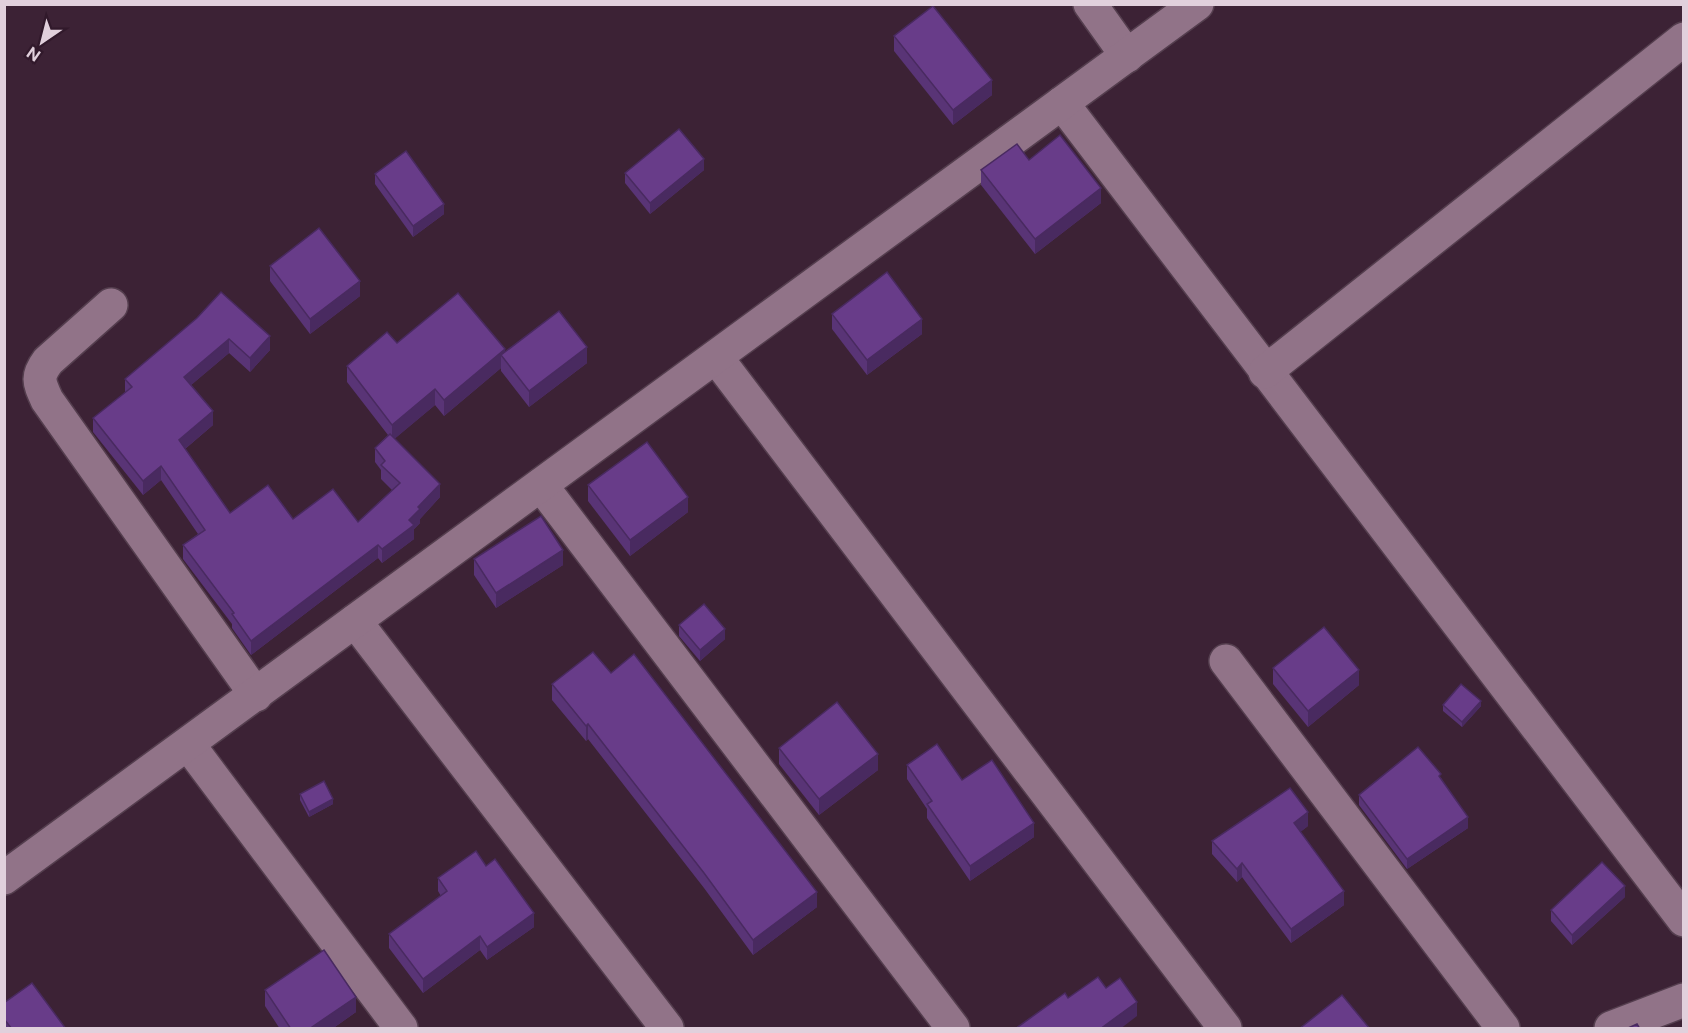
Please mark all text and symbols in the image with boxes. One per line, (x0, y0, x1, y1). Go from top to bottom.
north arrow (12, 12, 72, 72)
text: N (23, 43, 44, 65)

